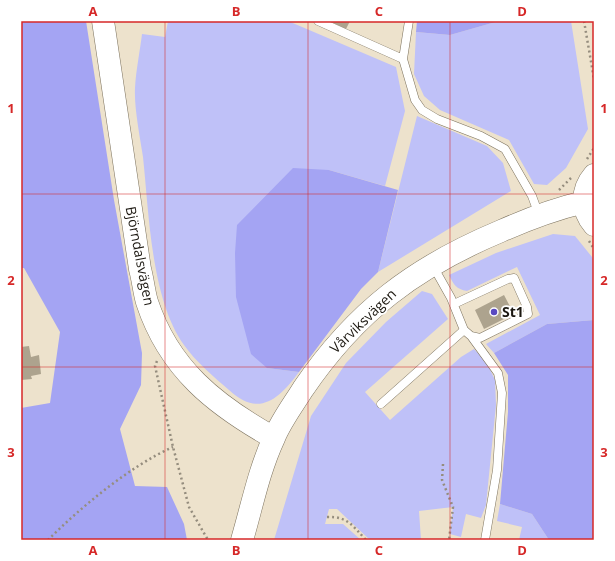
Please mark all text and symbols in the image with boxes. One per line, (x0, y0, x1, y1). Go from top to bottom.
text: A (89, 2, 98, 20)
text: B (232, 2, 241, 20)
text: C (375, 2, 383, 20)
text: D (517, 2, 527, 20)
text: 1 (7, 99, 15, 117)
text: 1 (600, 99, 608, 117)
street label: Björndalsvägen (122, 205, 159, 307)
text: 2 (7, 271, 15, 289)
text: 2 (600, 271, 608, 289)
street label: Vårviksvägen (325, 284, 400, 357)
place label: St1 (502, 302, 524, 321)
marker: St1 (489, 307, 499, 317)
text: 3 (7, 443, 15, 461)
text: 3 (600, 443, 608, 461)
text: A (89, 541, 98, 559)
text: B (232, 541, 241, 559)
text: C (375, 541, 383, 559)
text: D (517, 541, 527, 559)

